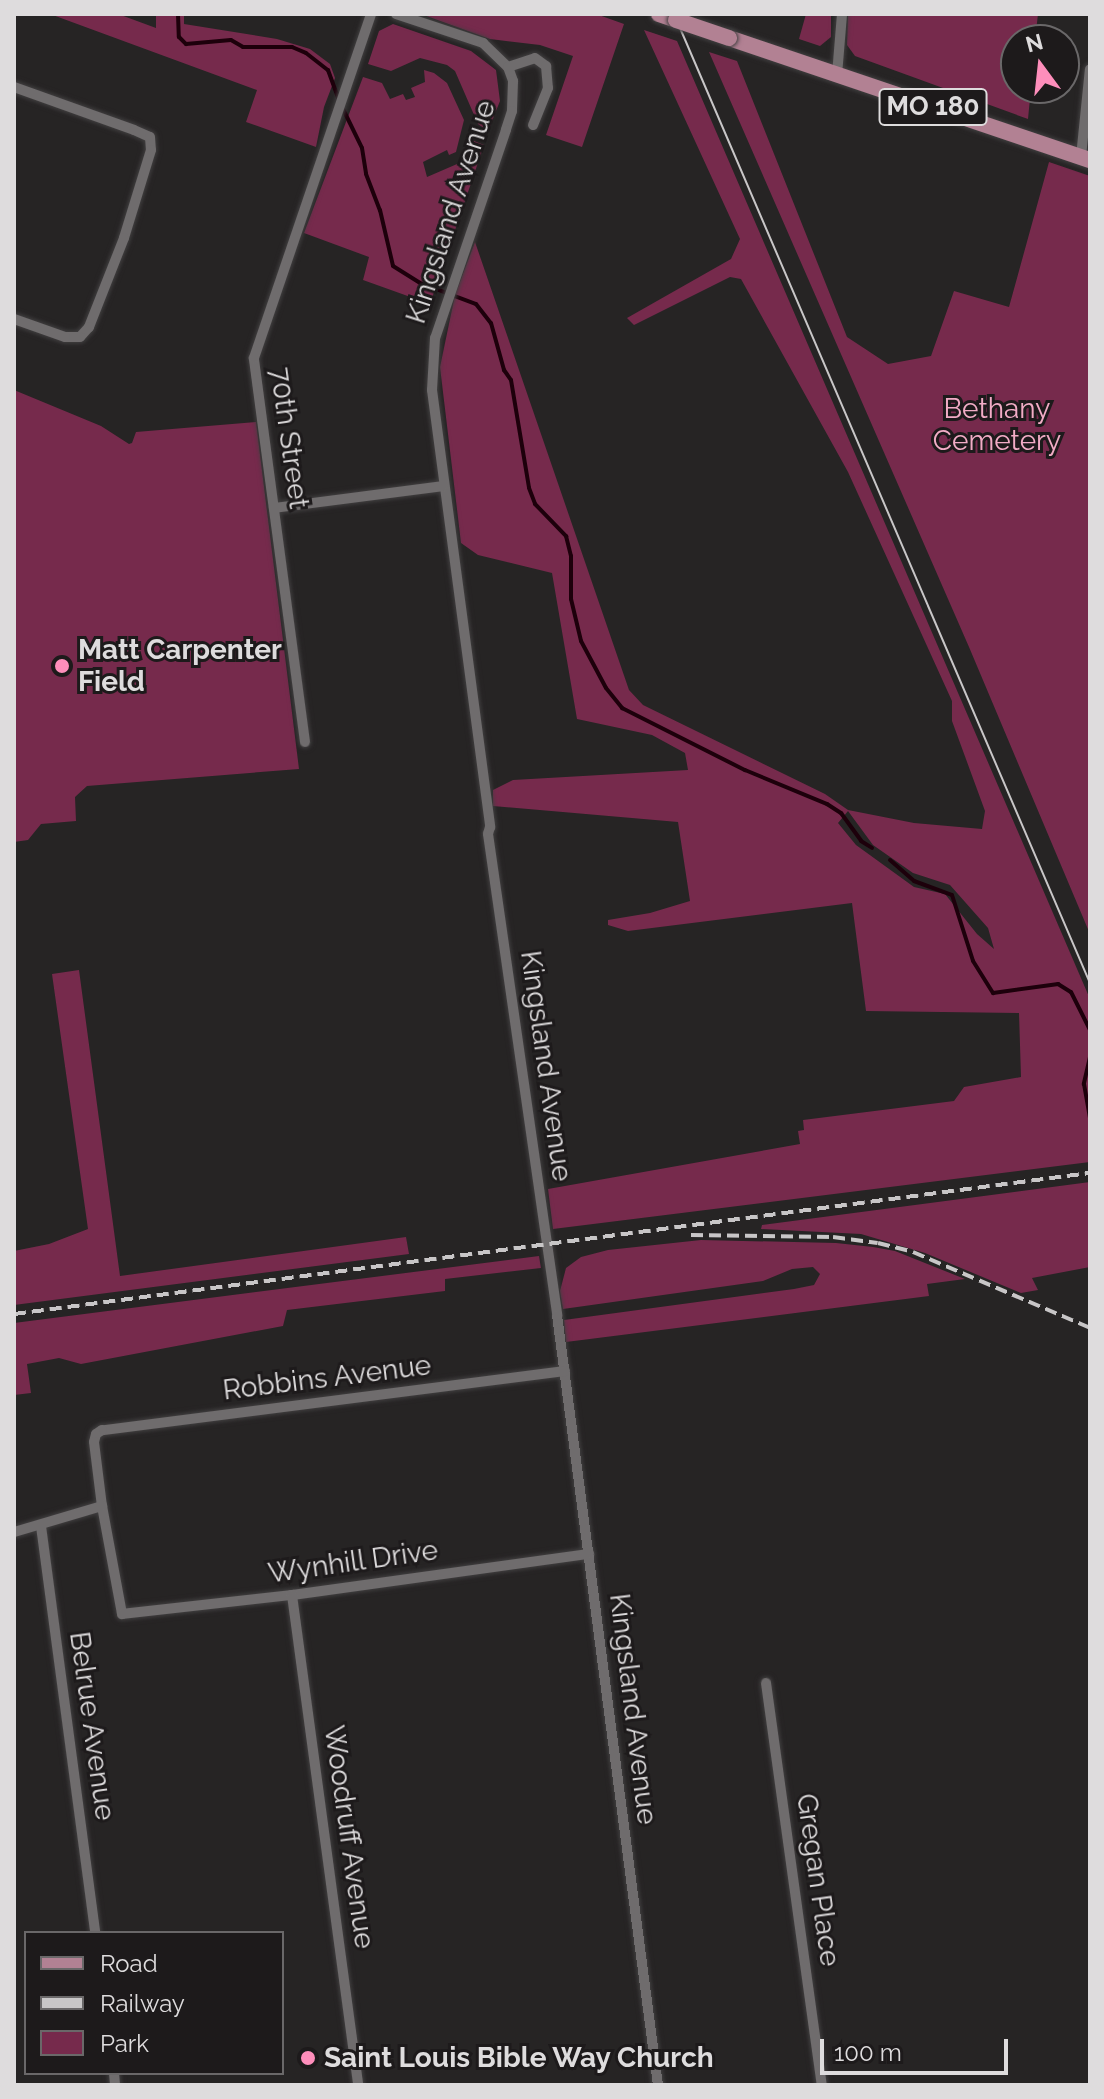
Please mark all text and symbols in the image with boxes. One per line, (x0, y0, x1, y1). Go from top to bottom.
north arrow (1000, 24, 1080, 104)
text: N (1023, 28, 1046, 57)
road number: MO 180 (877, 85, 989, 129)
street label: Kingsland Avenue (399, 96, 503, 328)
street label: 70th Street (262, 365, 316, 511)
park label: Bethany Cemetery (933, 392, 1061, 458)
place label: Matt Carpenter Field (78, 633, 282, 699)
marker: Matt Carpenter Field (53, 657, 71, 675)
street label: Kingsland Avenue (513, 948, 579, 1184)
street label: Robbins Avenue (221, 1349, 433, 1407)
street label: Wynhill Drive (265, 1533, 441, 1591)
street label: Kingsland Avenue (602, 1591, 664, 1827)
street label: Belrue Avenue (62, 1629, 122, 1823)
street label: Woodruff Avenue (317, 1723, 381, 1951)
street label: Gregan Place (789, 1792, 847, 1968)
legend (24, 1931, 284, 2075)
text: Road (100, 1949, 158, 1978)
text: Railway (100, 1989, 185, 2018)
scale bar (824, 2023, 1012, 2073)
text: Park (100, 2029, 149, 2058)
text: 100 m (834, 2038, 902, 2067)
place label: Saint Louis Bible Way Church (324, 2041, 715, 2075)
marker: Saint Louis Bible Way Church (299, 2049, 317, 2067)

